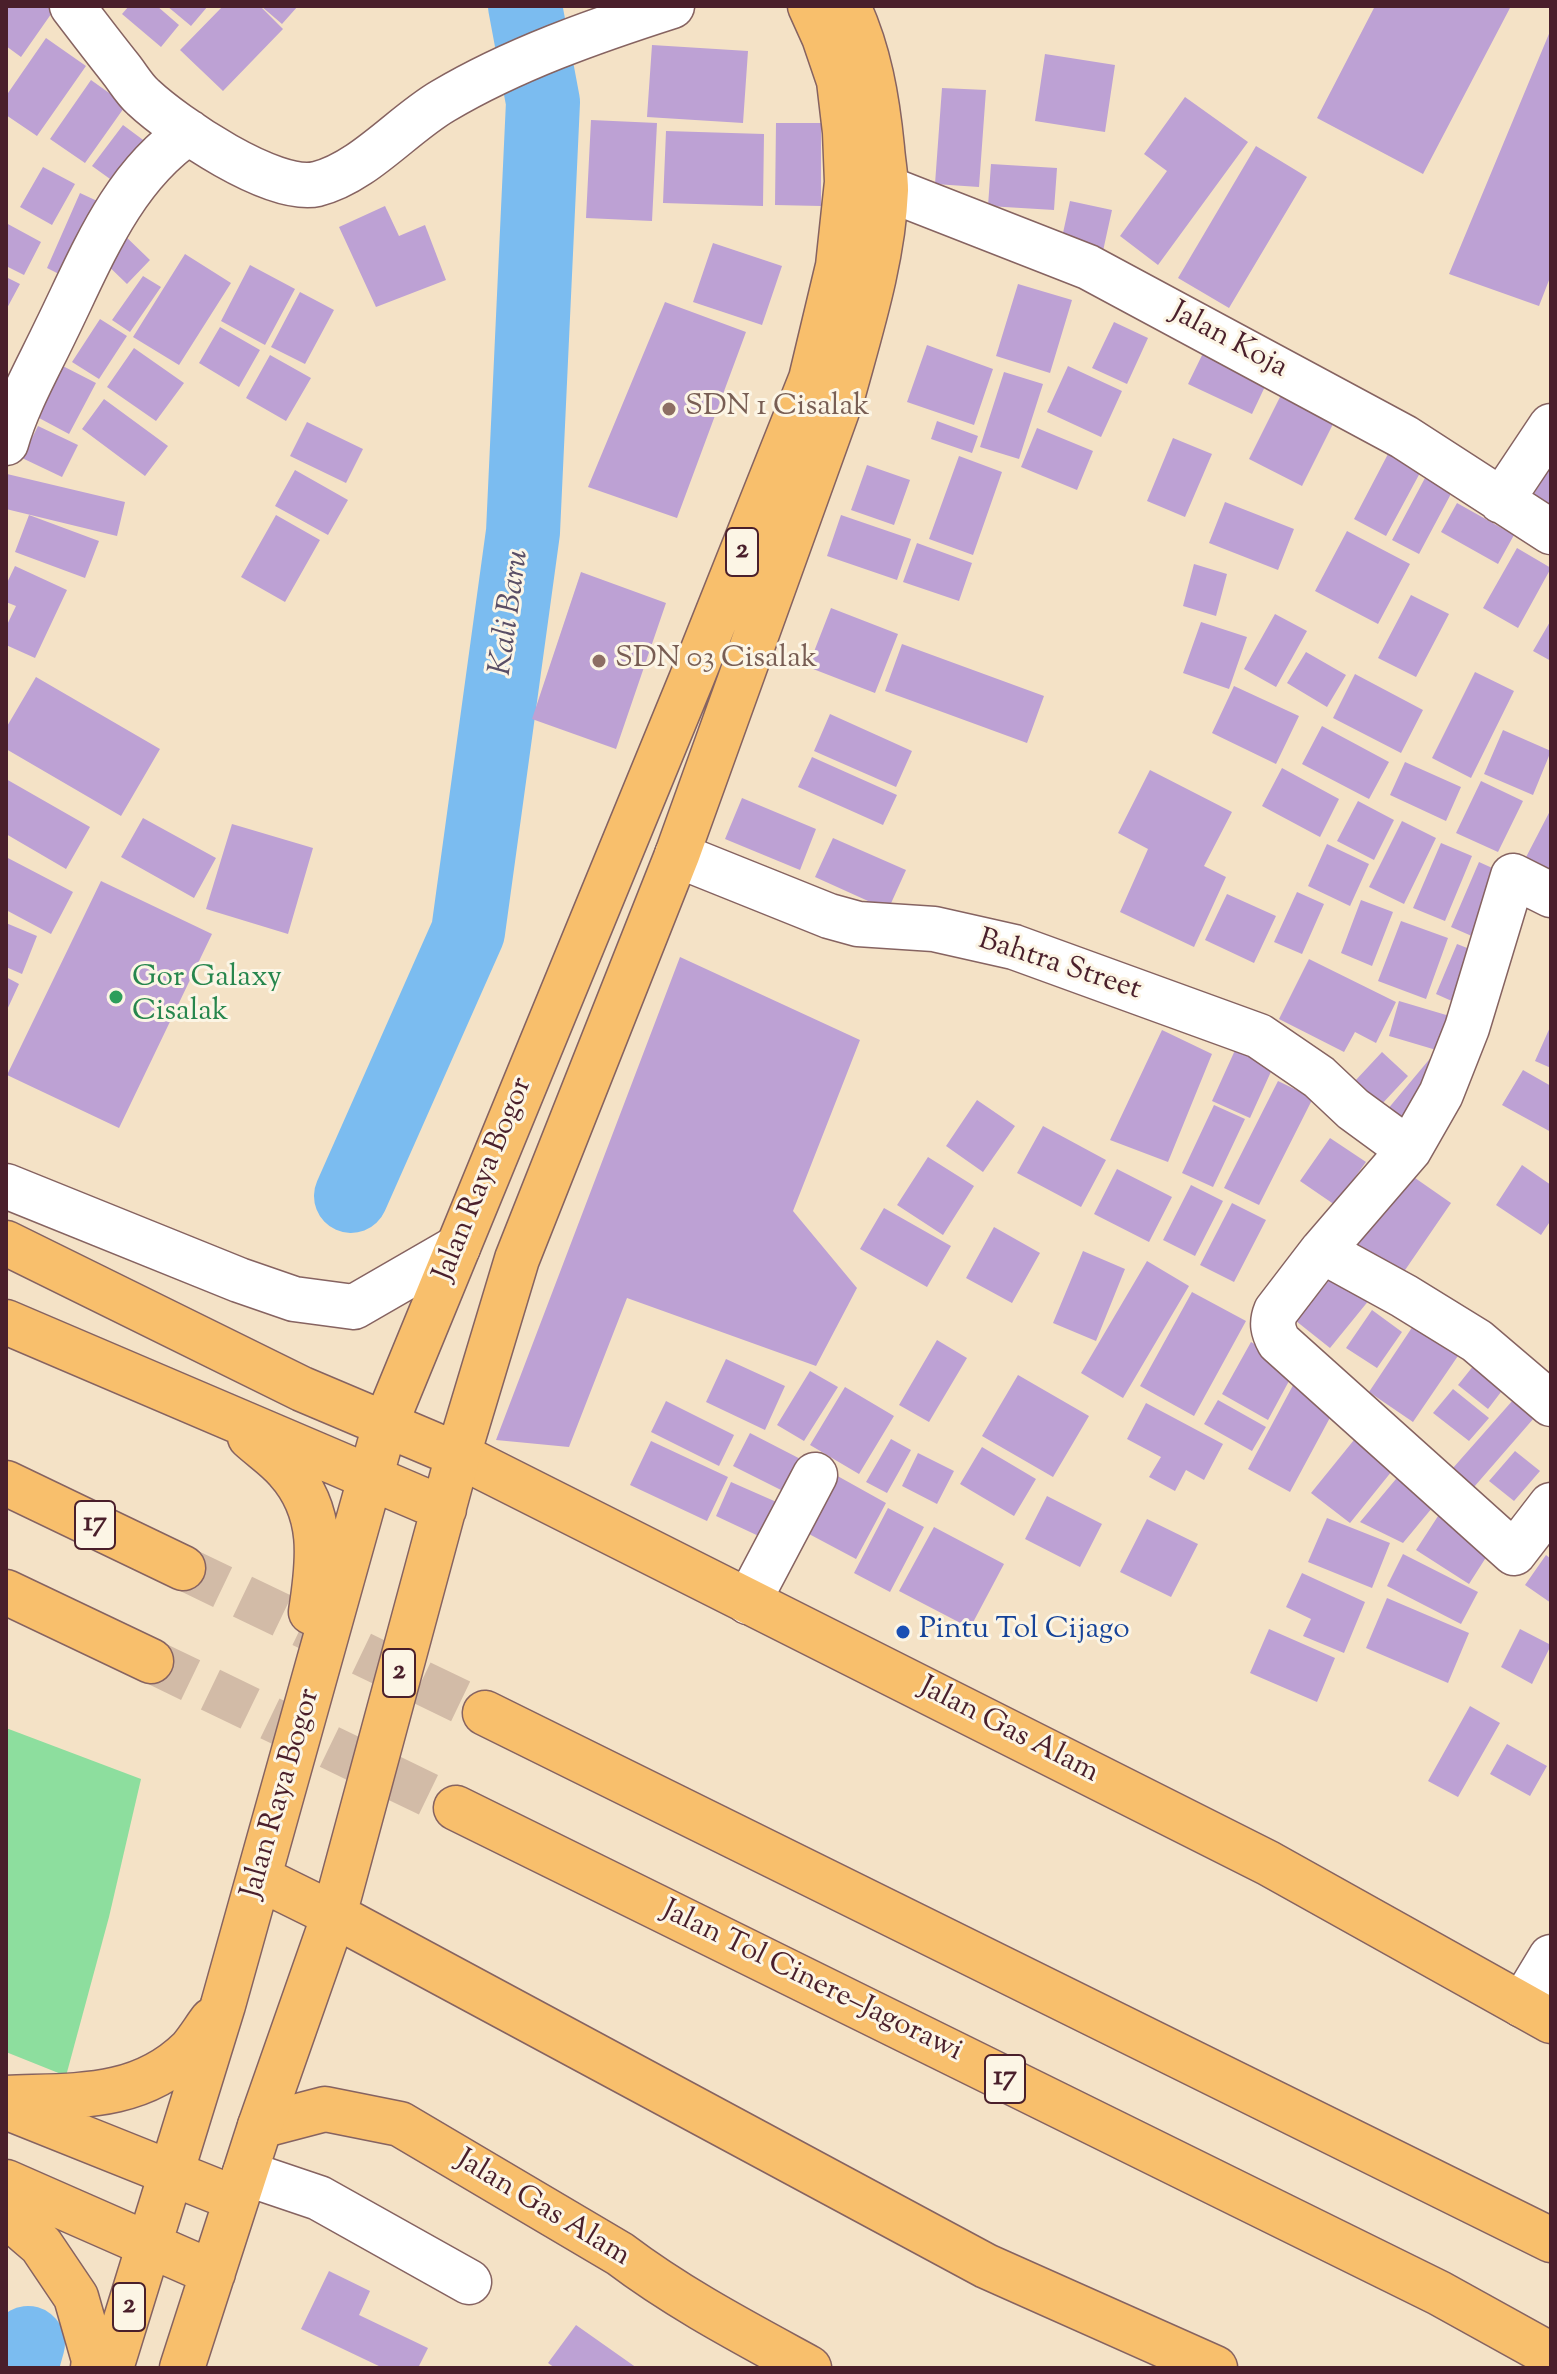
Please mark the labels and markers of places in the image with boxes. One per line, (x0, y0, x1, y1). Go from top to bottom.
place label: SDN 1 Cisalak (685, 391, 870, 427)
marker: SDN 1 Cisalak (660, 400, 678, 418)
place label: SDN 03 Cisalak (615, 643, 817, 679)
marker: SDN 03 Cisalak (590, 652, 608, 670)
place label: Gor Galaxy Cisalak (132, 962, 282, 1032)
marker: Gor Galaxy Cisalak (107, 988, 125, 1006)
place label: Pintu Tol Cijago (919, 1614, 1130, 1650)
marker: Pintu Tol Cijago (894, 1623, 912, 1641)

